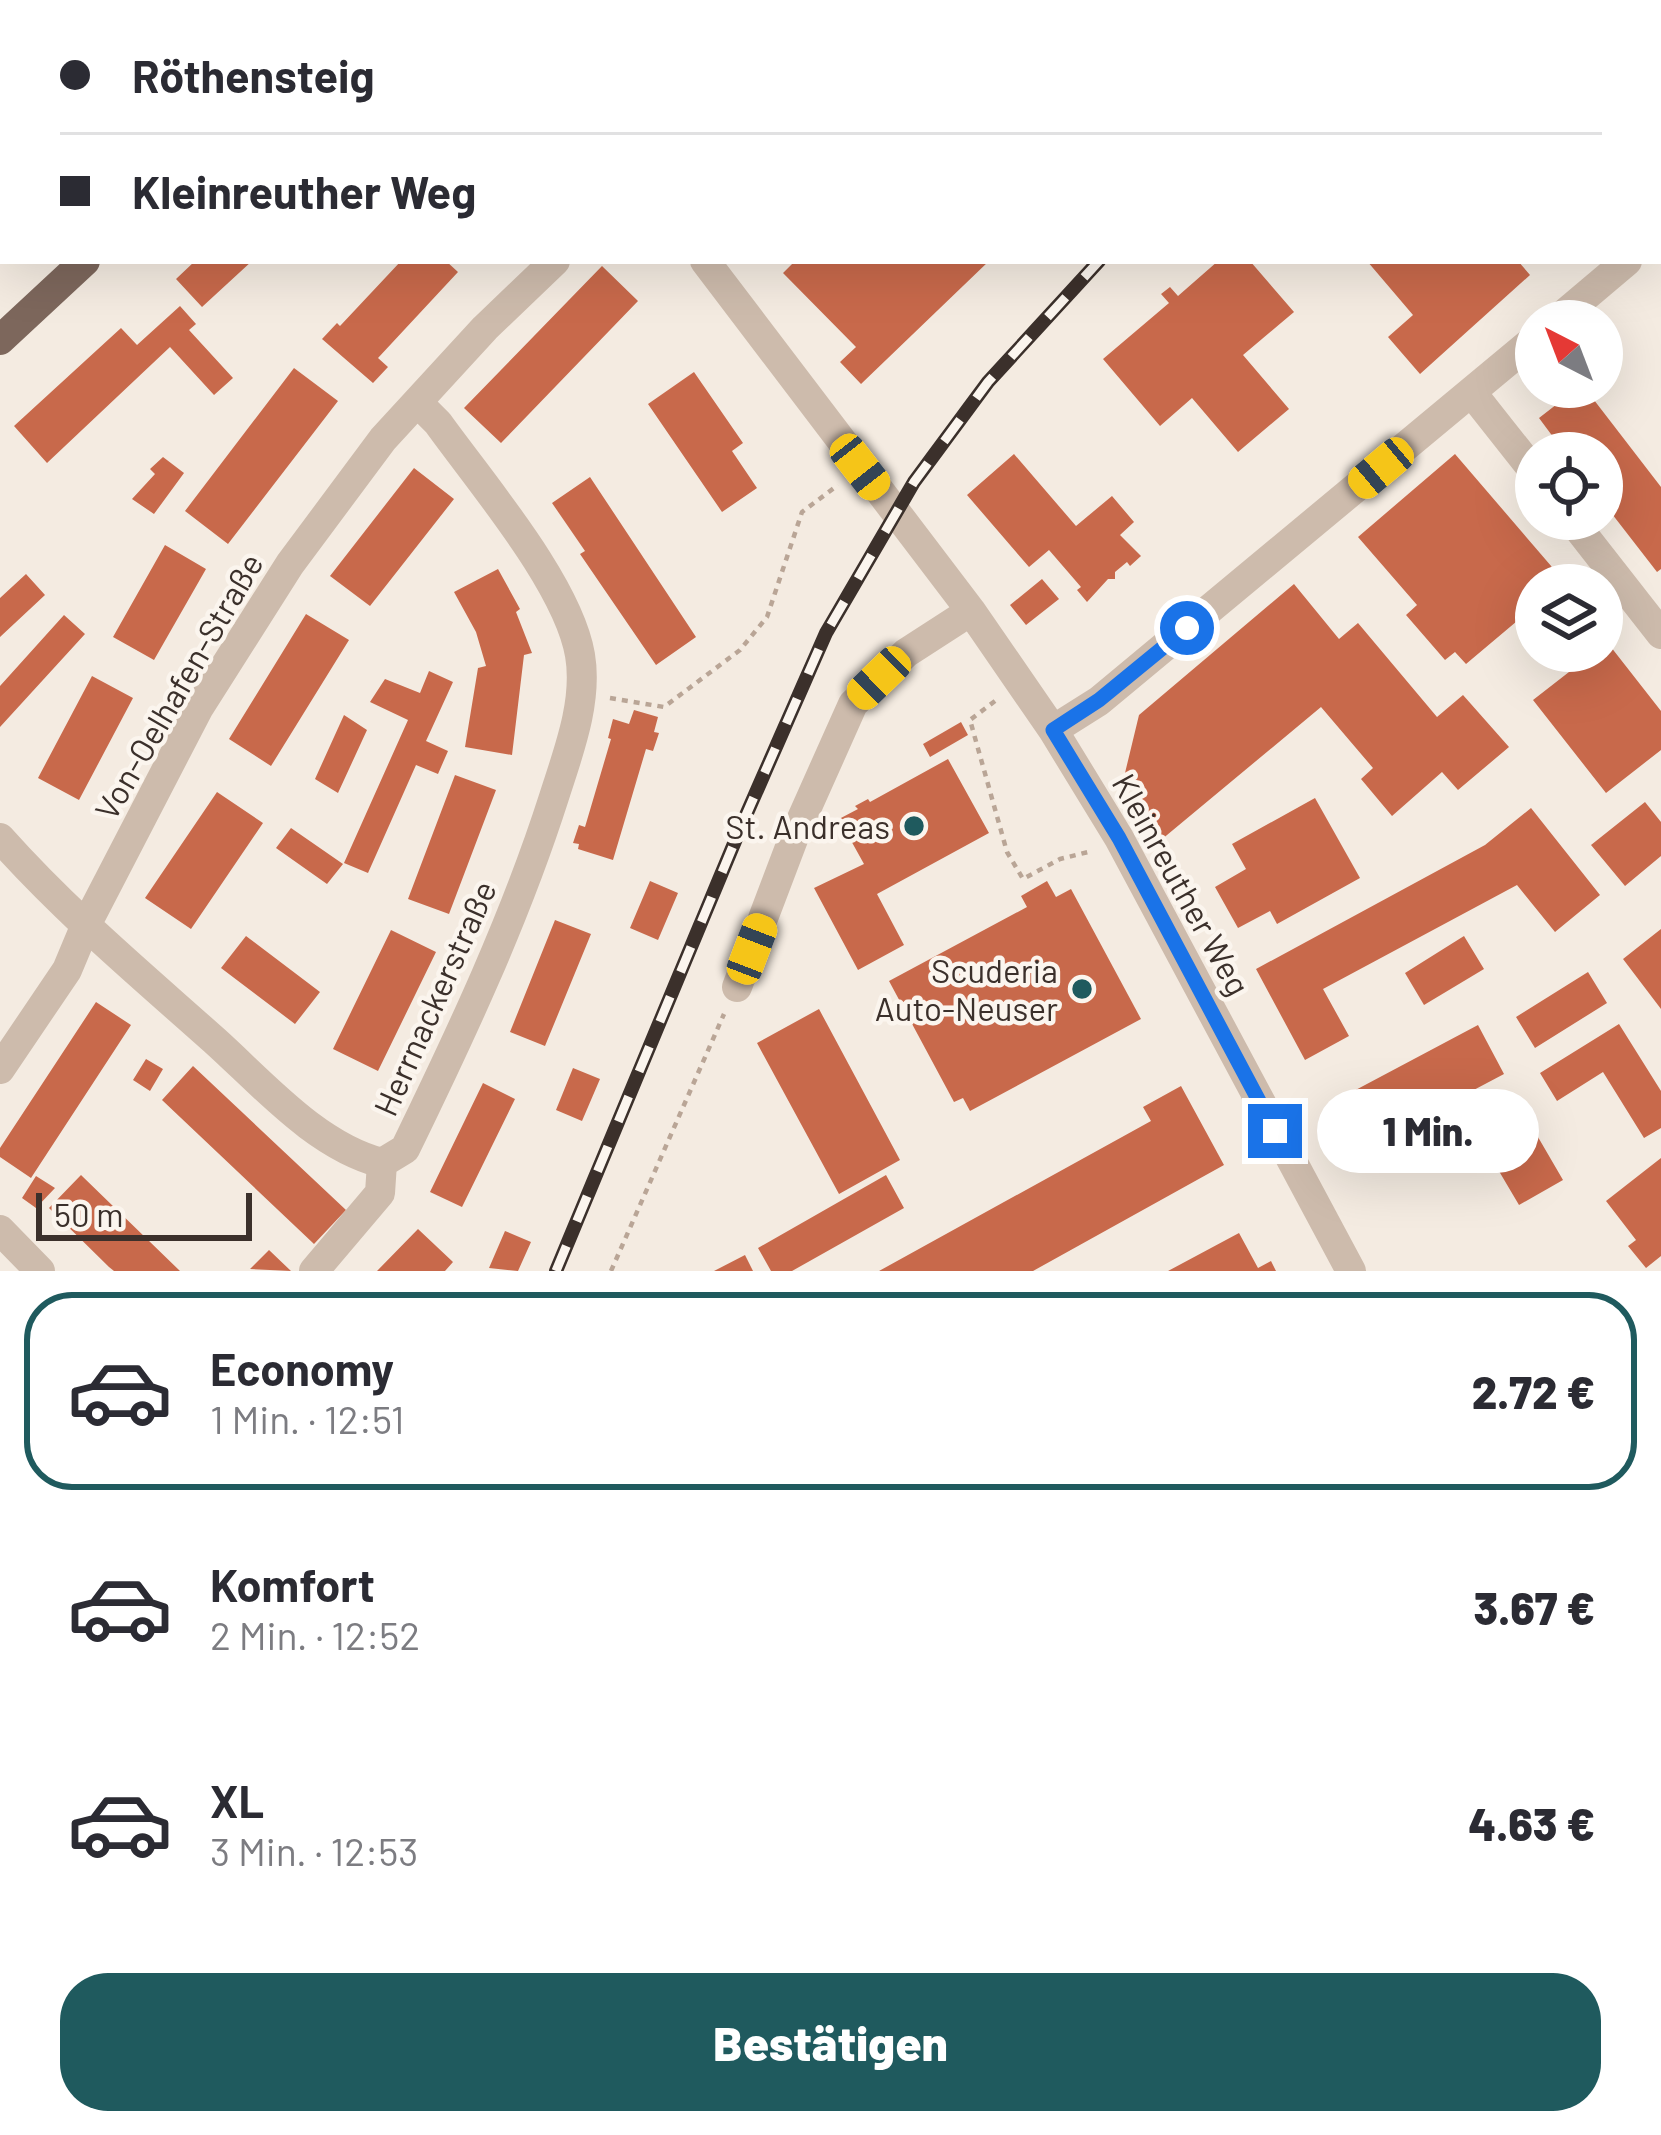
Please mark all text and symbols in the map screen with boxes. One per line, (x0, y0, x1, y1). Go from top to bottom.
text: Röthensteig (132, 48, 375, 102)
text: Kleinreuther Weg (132, 164, 476, 218)
north arrow (1515, 300, 1623, 408)
map controls (1515, 300, 1623, 672)
car (824, 428, 896, 506)
car (1342, 431, 1420, 505)
button: locate (1515, 432, 1623, 540)
street label: Von-Oelhafen-Straße (85, 546, 271, 826)
button: layers (1515, 564, 1623, 672)
route start (1160, 601, 1214, 655)
car (841, 640, 917, 716)
street label: Kleinreuther Weg (1105, 766, 1259, 1002)
place label: St. Andreas (725, 806, 890, 846)
marker: St. Andreas (901, 813, 927, 839)
street label: Herrnackerstraße (364, 874, 504, 1122)
car (722, 909, 782, 989)
place label: Scuderia Auto-Neuser (875, 950, 1058, 1028)
marker: Scuderia Auto-Neuser (1069, 976, 1095, 1002)
callout: 1 Min. (1317, 1089, 1539, 1173)
route end (1248, 1104, 1302, 1158)
text: 1 Min. (1382, 1107, 1474, 1154)
scale bar (36, 1187, 252, 1240)
text: 50 m (54, 1194, 124, 1234)
icon: car (66, 1337, 174, 1445)
text: Economy (210, 1341, 394, 1395)
text: 2.72 € (1472, 1364, 1595, 1418)
text: 1 Min. · 12:51 (210, 1395, 405, 1442)
icon: car (66, 1553, 174, 1661)
text: Komfort (210, 1557, 375, 1611)
text: 3.67 € (1474, 1580, 1595, 1634)
text: 2 Min. · 12:52 (210, 1611, 420, 1658)
icon: car (66, 1769, 174, 1877)
text: XL (210, 1773, 264, 1827)
text: 4.63 € (1468, 1796, 1595, 1850)
text: 3 Min. · 12:53 (210, 1827, 418, 1874)
button: Bestätigen (60, 1973, 1601, 2111)

